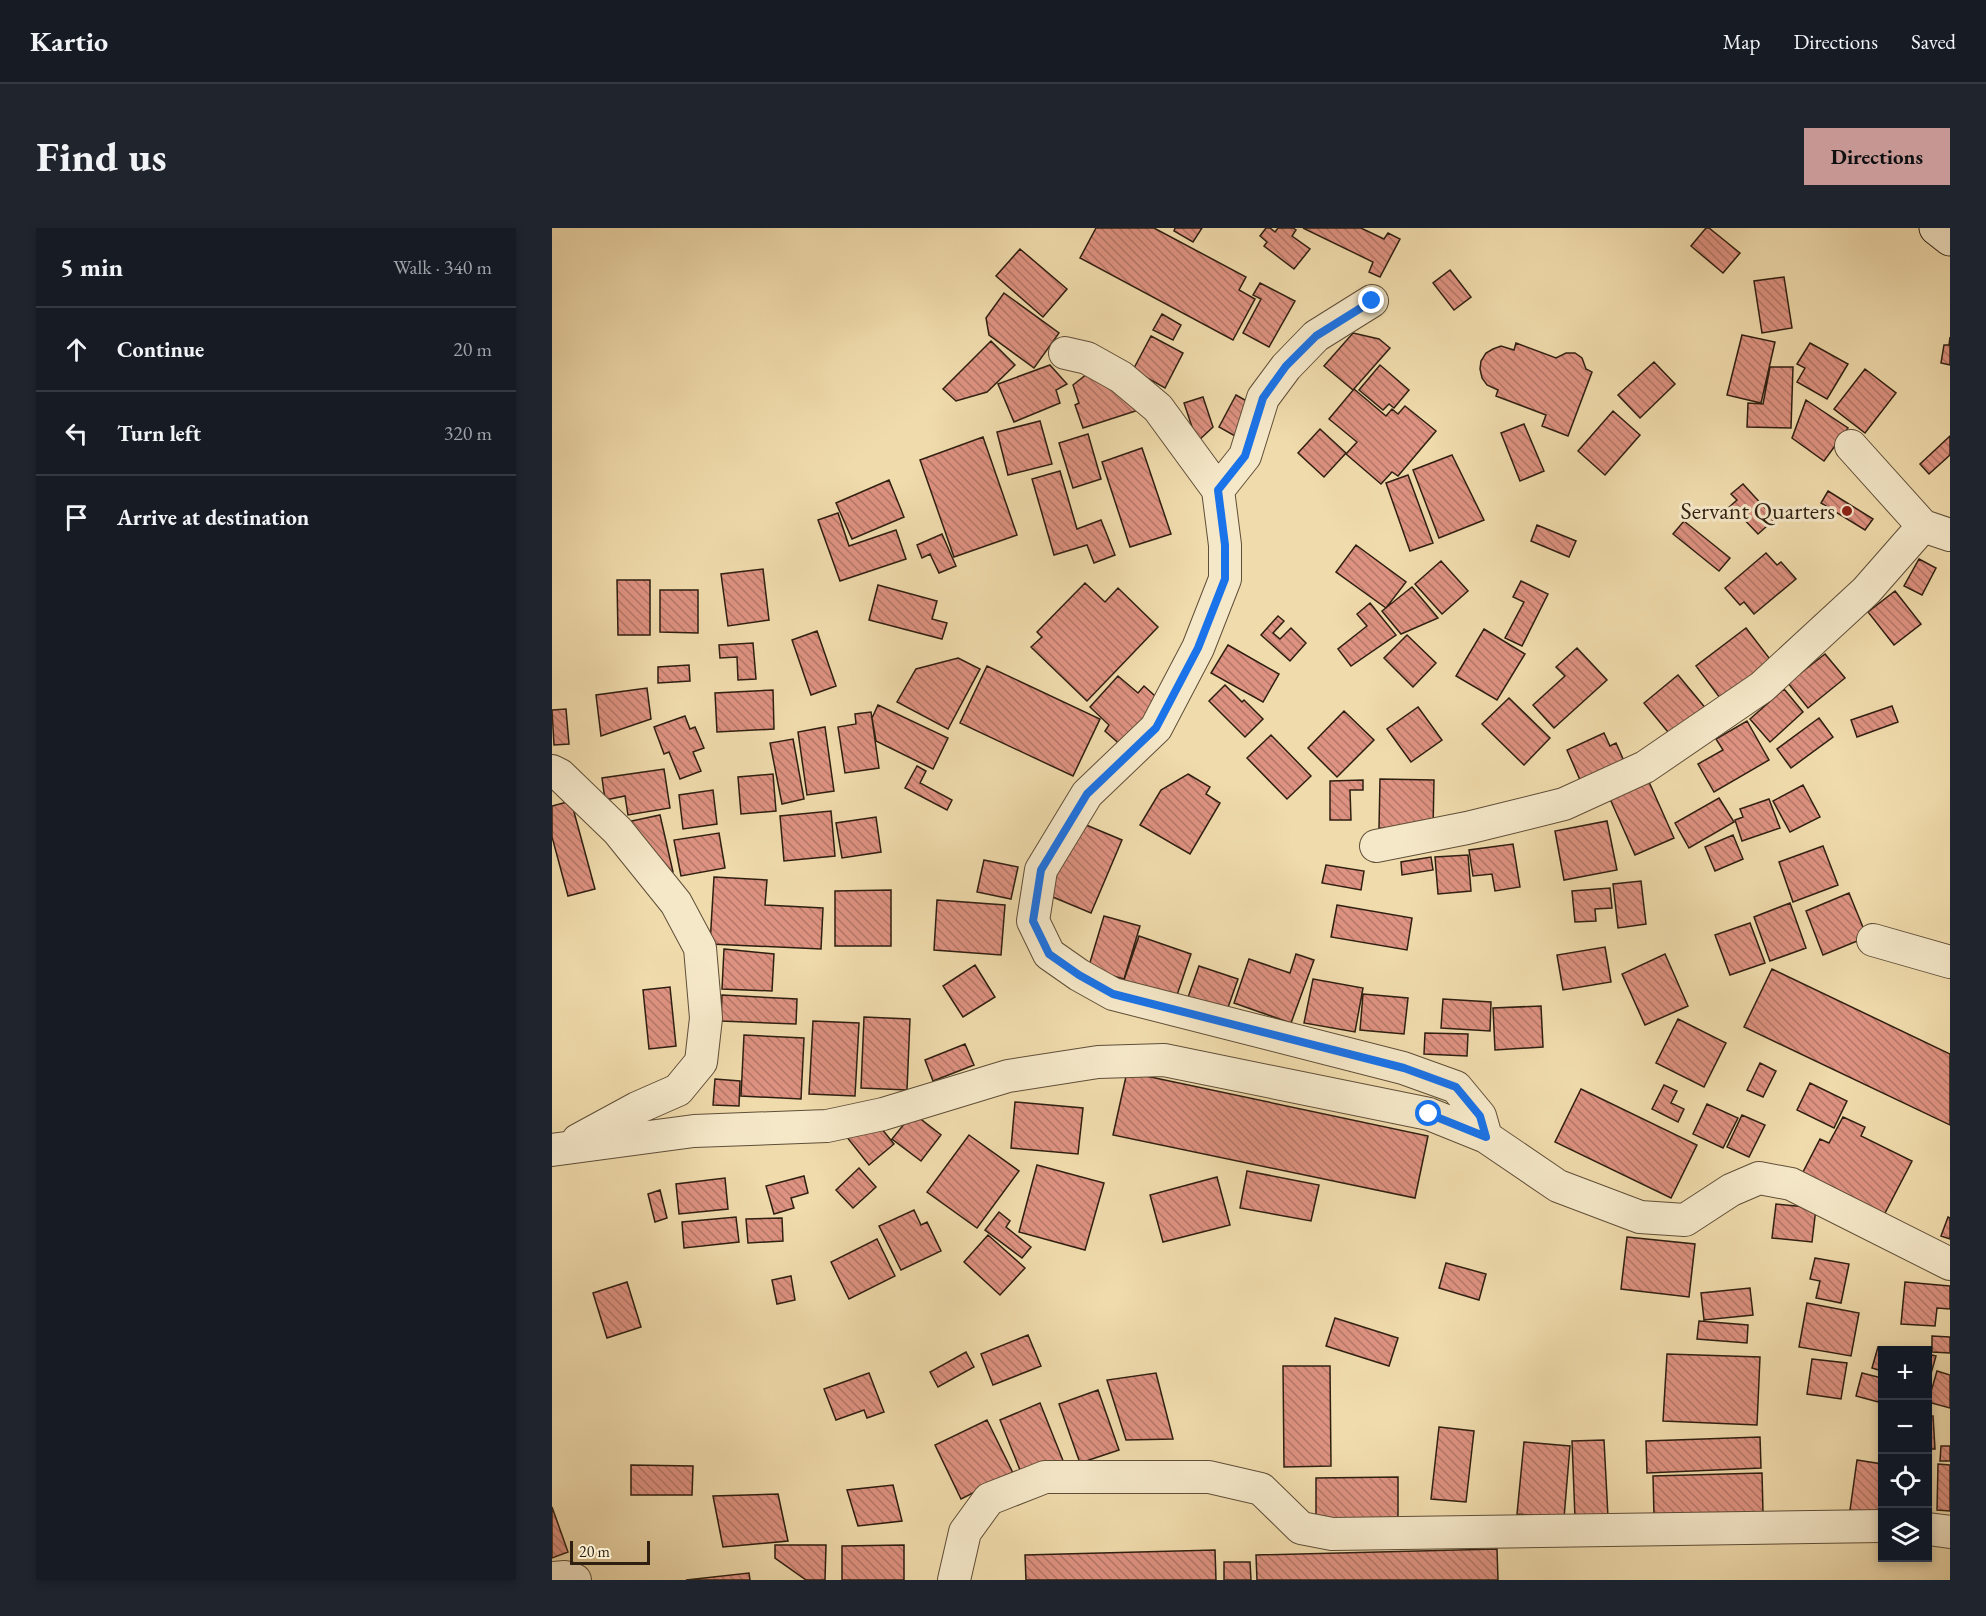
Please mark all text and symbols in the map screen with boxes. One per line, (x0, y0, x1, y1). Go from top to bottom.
text: Kartio (30, 23, 108, 59)
text: Map (1723, 28, 1760, 55)
text: Directions (1793, 28, 1878, 55)
text: Saved (1911, 28, 1956, 55)
button: Directions (1804, 128, 1950, 185)
text: Find us (36, 129, 167, 184)
text: 5 min (60, 250, 123, 284)
text: Walk · 340 m (393, 254, 492, 280)
route end (1358, 287, 1384, 313)
icon: ahead (60, 333, 93, 366)
text: Continue (117, 335, 204, 364)
text: 20 m (453, 336, 492, 362)
icon: left (60, 417, 93, 450)
text: Turn left (117, 419, 201, 448)
text: 320 m (444, 420, 492, 446)
place label: Servant Quarters (1681, 495, 1835, 526)
icon: arrive (60, 501, 93, 534)
text: Arrive at destination (117, 503, 309, 532)
marker: Servant Quarters (1840, 504, 1854, 518)
route start (1415, 1100, 1441, 1126)
map controls (1878, 1346, 1932, 1562)
button: + (1878, 1346, 1932, 1400)
button: − (1878, 1400, 1932, 1454)
button: locate (1878, 1454, 1932, 1508)
button: layers (1878, 1508, 1932, 1562)
scale bar (570, 1538, 650, 1566)
text: 20 m (579, 1541, 610, 1562)

